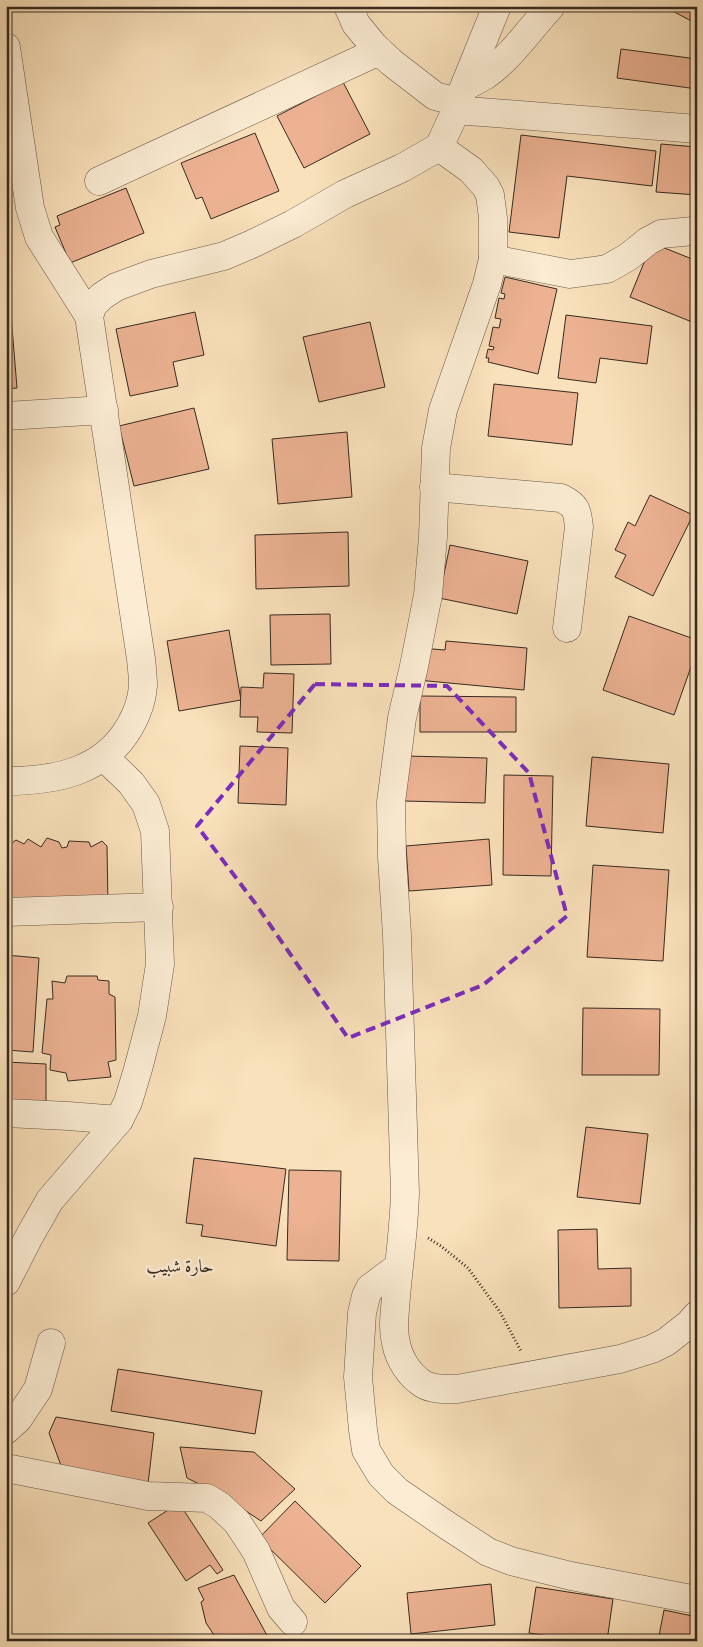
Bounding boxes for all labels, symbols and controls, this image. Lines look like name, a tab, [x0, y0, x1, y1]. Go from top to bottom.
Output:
district label: حارة شبيب	[146, 1254, 214, 1278]

